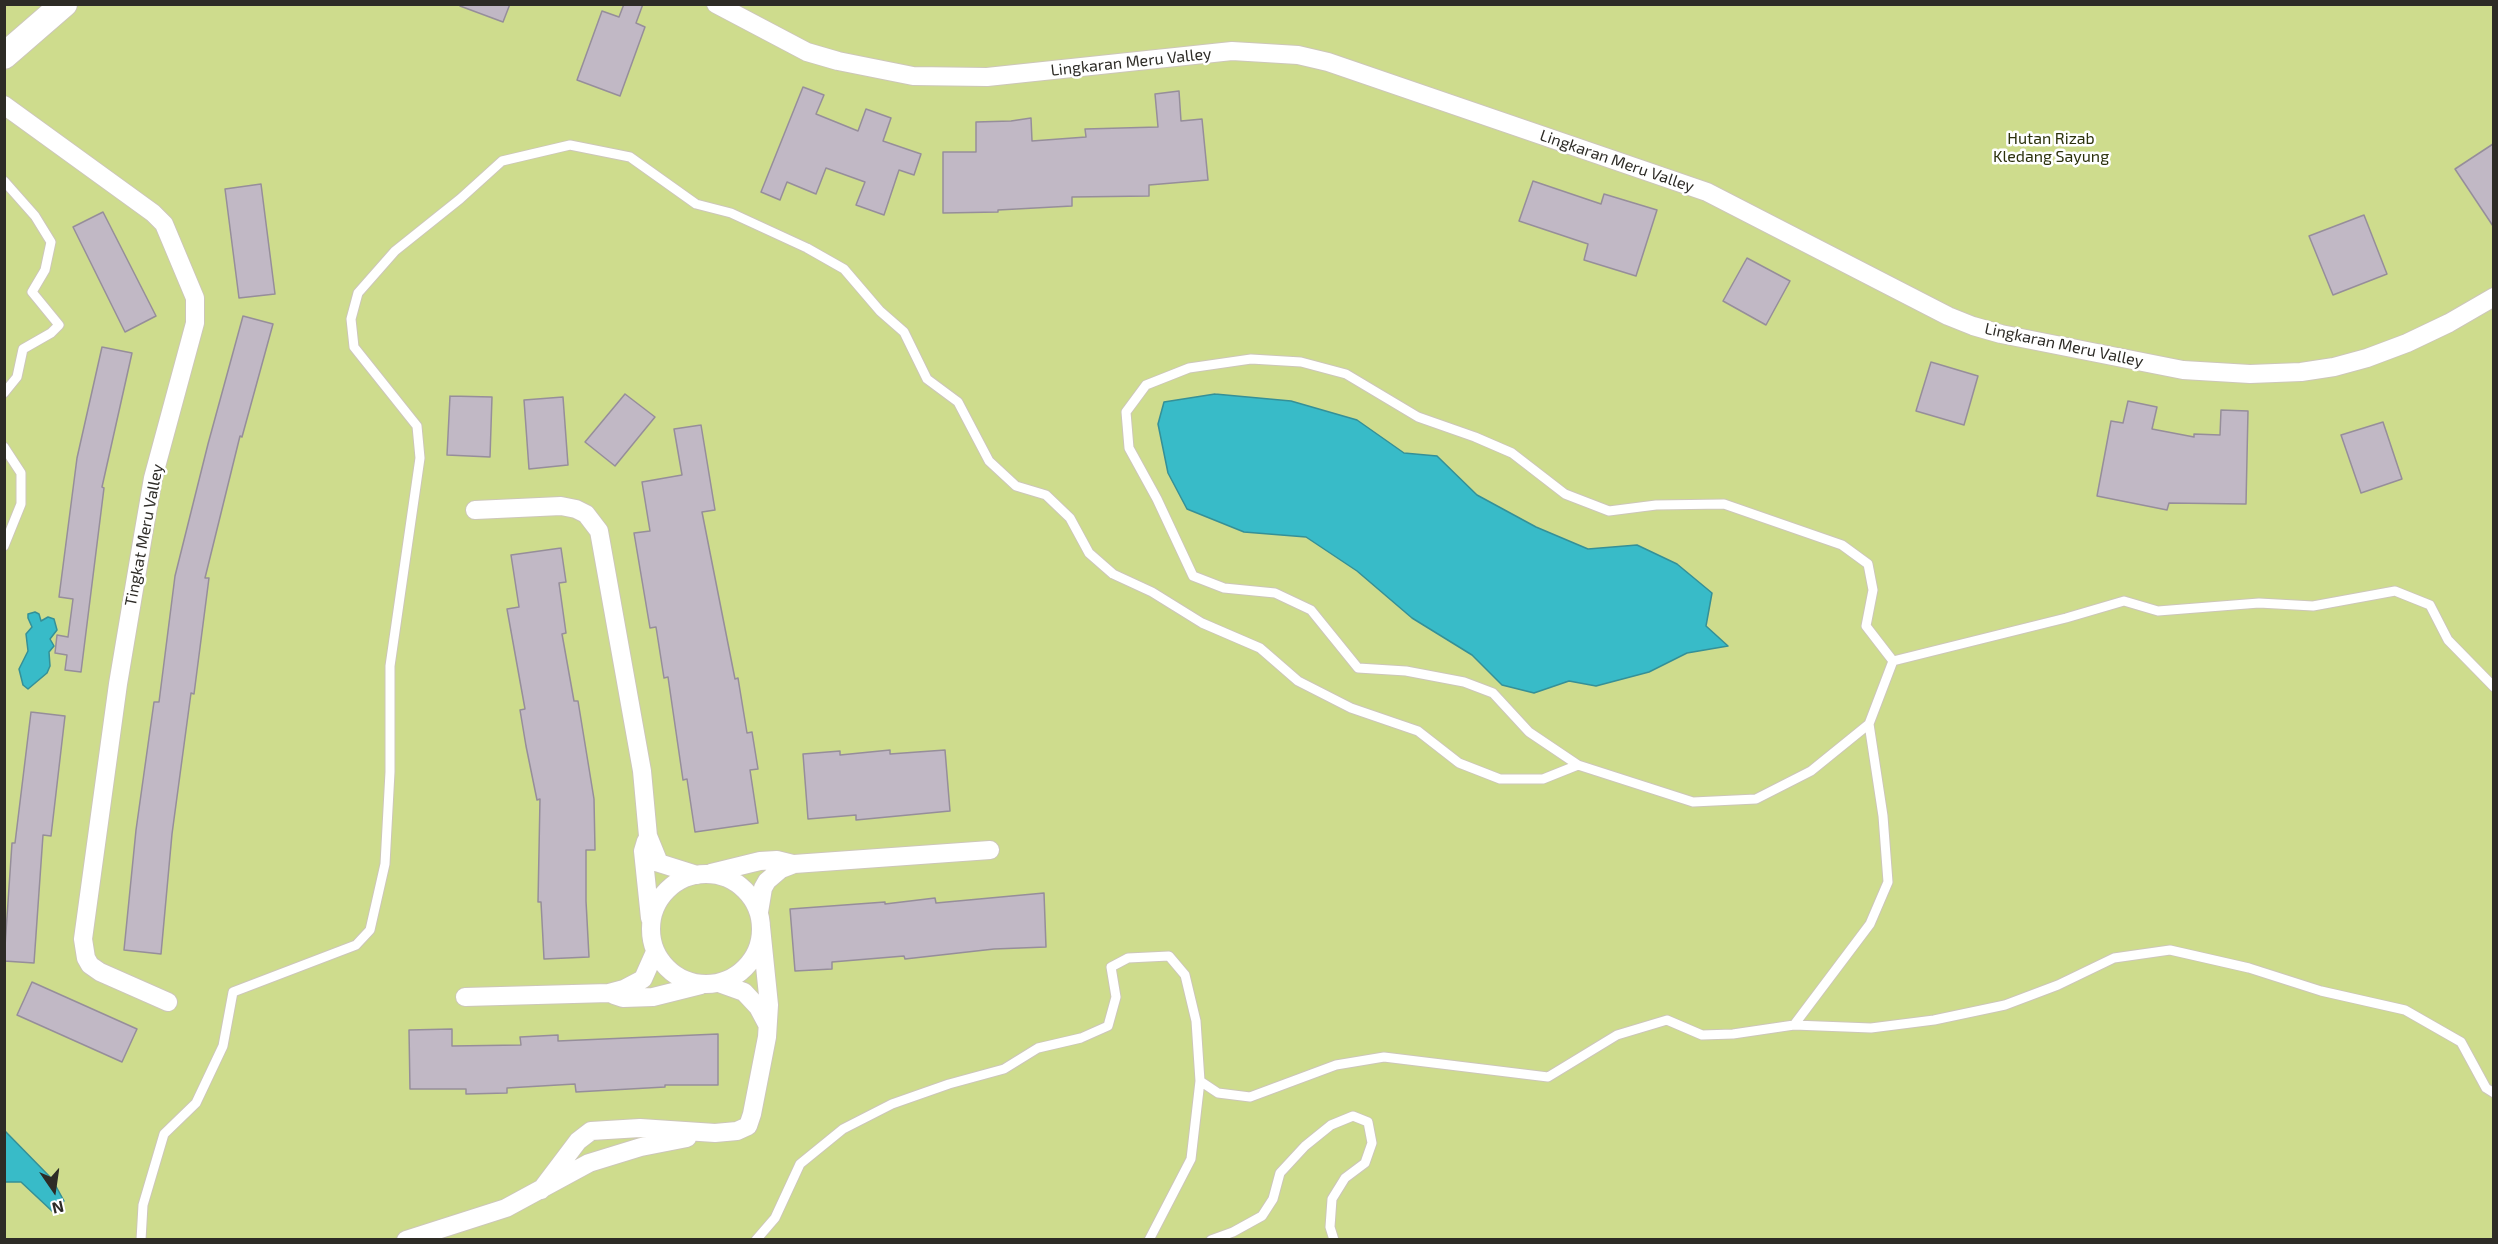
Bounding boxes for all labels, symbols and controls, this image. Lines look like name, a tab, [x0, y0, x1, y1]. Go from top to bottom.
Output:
street label: Lingkaran Meru Valley	[1050, 44, 1212, 80]
street label: Lingkaran Meru Valley	[1537, 126, 1697, 196]
park label: Hutan Rizab Kledang Sayung	[1993, 129, 2109, 167]
street label: Lingkaran Meru Valley	[1983, 319, 2145, 371]
street label: Tingkat Meru Valley	[121, 462, 167, 608]
north arrow	[24, 1160, 84, 1220]
text: N	[50, 1197, 66, 1219]

